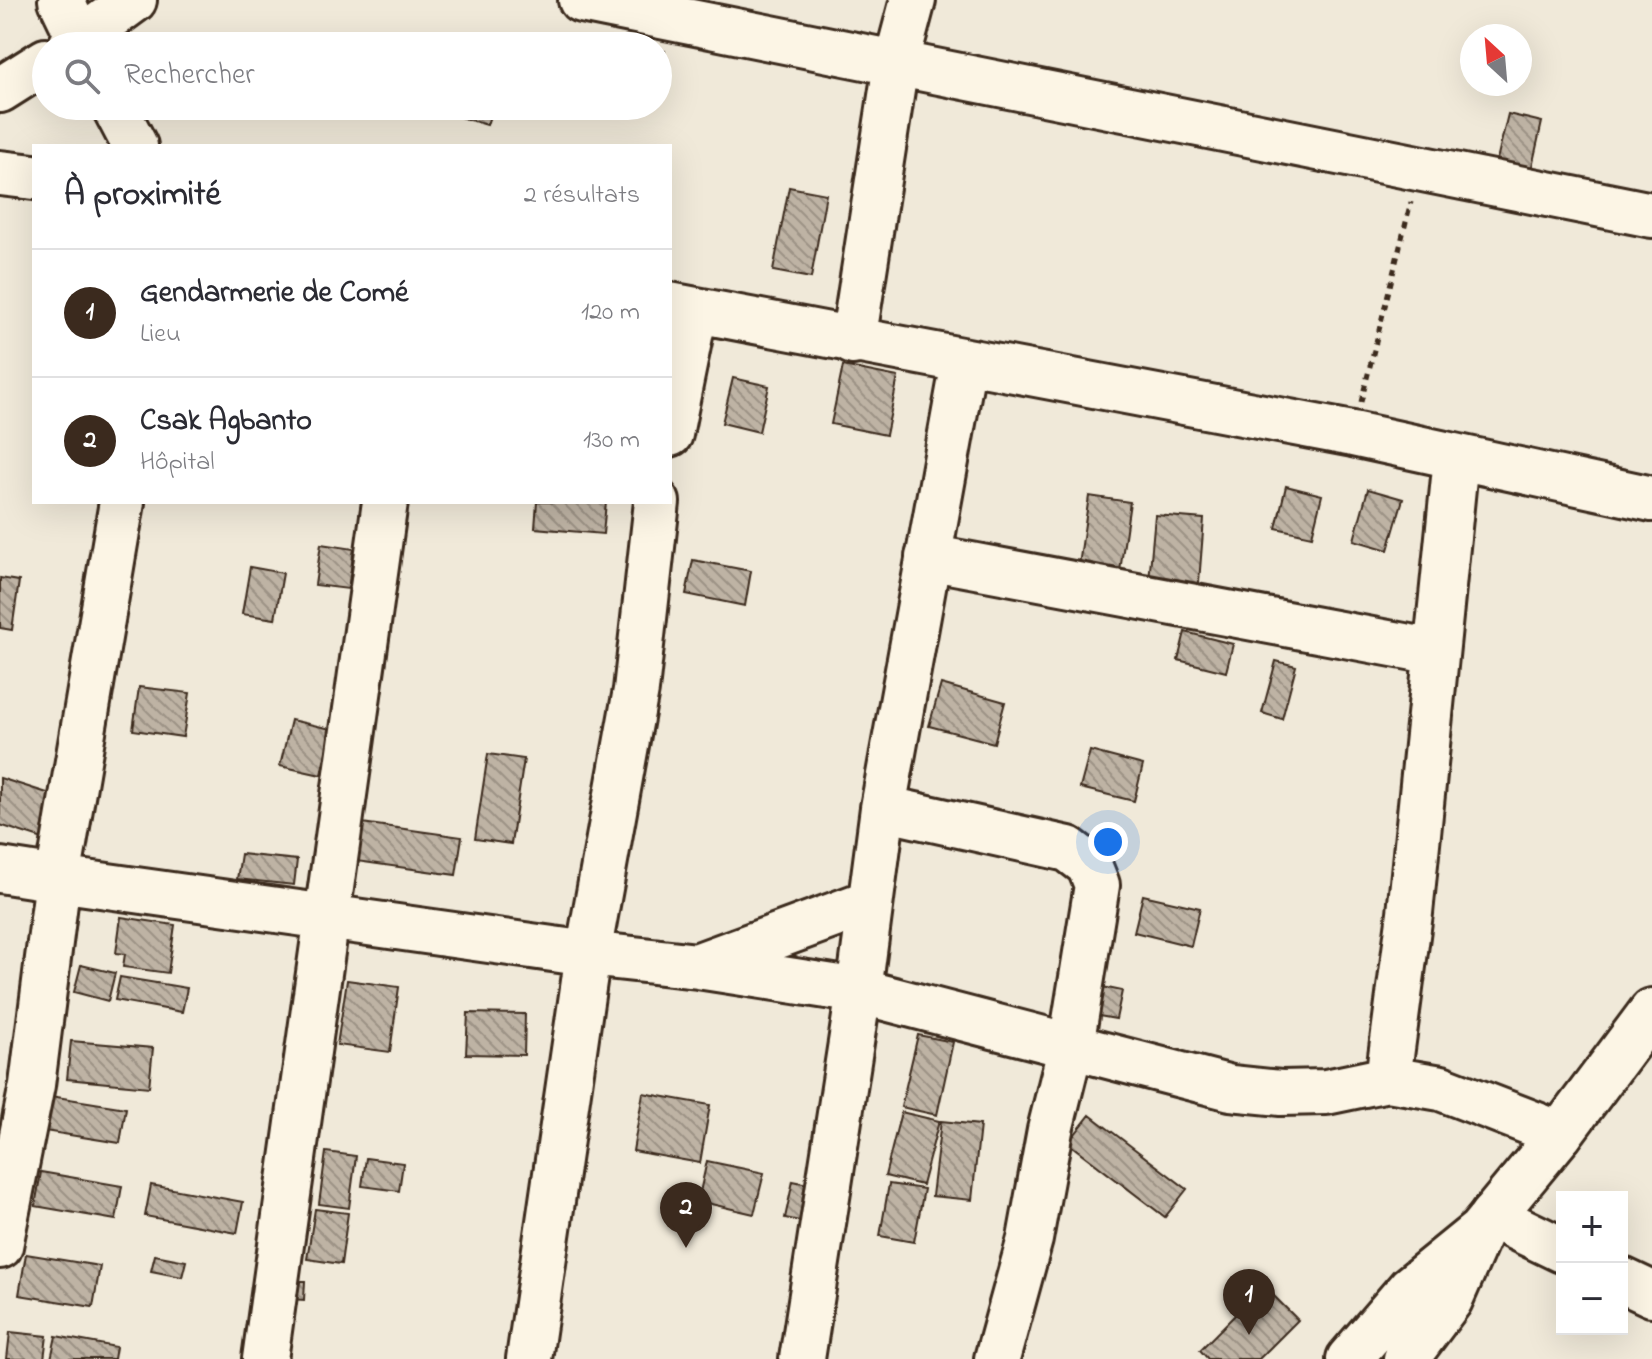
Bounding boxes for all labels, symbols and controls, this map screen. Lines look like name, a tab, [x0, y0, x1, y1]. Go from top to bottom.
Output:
north arrow	[1460, 24, 1532, 96]
search box	[32, 32, 672, 120]
icon: search	[60, 54, 104, 98]
text: Rechercher	[124, 54, 255, 98]
text: À proximité	[64, 171, 221, 221]
text: 2 résultats	[524, 177, 640, 215]
text: Gendarmerie de Comé	[140, 272, 408, 316]
text: 1	[86, 294, 94, 332]
text: 120 m	[581, 294, 640, 332]
text: Lieu	[140, 316, 181, 354]
text: Csak Agbanto	[140, 400, 312, 444]
text: 2	[84, 422, 96, 460]
text: 130 m	[583, 422, 640, 460]
text: Hôpital	[140, 444, 215, 482]
your location	[1088, 822, 1128, 862]
pin: 2	[660, 1182, 712, 1248]
map controls	[1556, 1191, 1628, 1335]
button: +	[1556, 1191, 1628, 1263]
button: −	[1556, 1263, 1628, 1335]
pin: 1	[1223, 1269, 1275, 1335]

